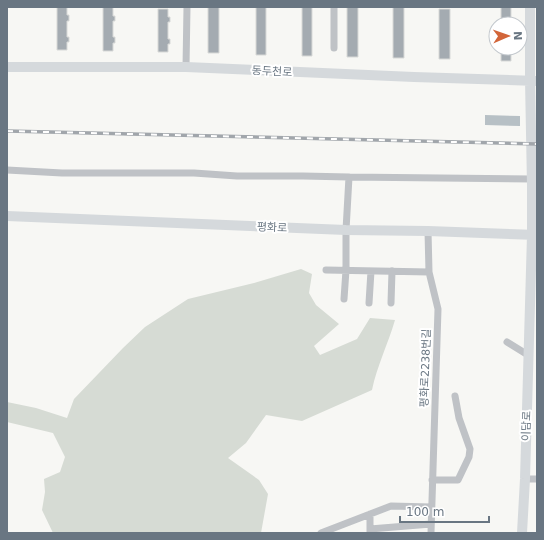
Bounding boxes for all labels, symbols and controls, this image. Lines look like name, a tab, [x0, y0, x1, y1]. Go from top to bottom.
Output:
north arrow	[488, 16, 528, 56]
text: N	[511, 31, 524, 41]
street label: 동두천로	[251, 64, 293, 79]
street label: 평화로	[257, 220, 287, 235]
street label: 평화로2238번길	[418, 329, 433, 408]
street label: 이담로	[519, 411, 534, 441]
scale bar	[400, 498, 489, 524]
text: 100 m	[406, 505, 444, 519]

